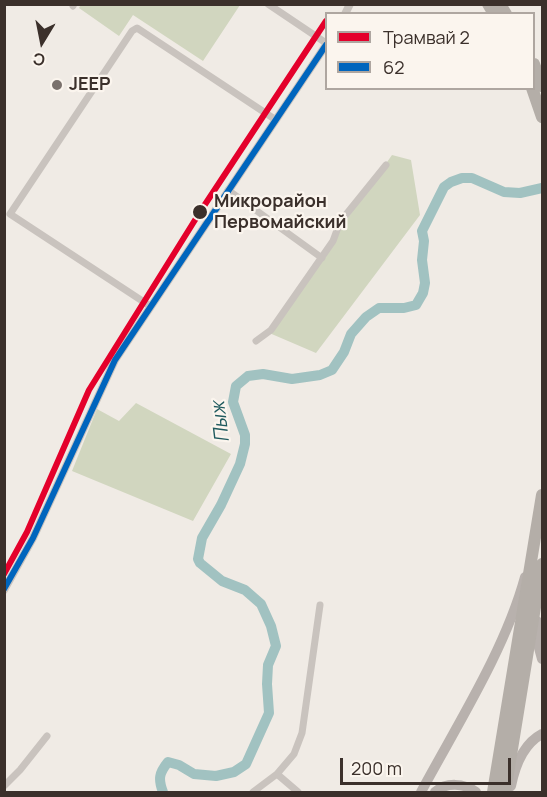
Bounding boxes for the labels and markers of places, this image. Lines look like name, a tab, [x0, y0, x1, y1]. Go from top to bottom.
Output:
place label: JEEP	[69, 74, 111, 96]
marker: JEEP	[50, 78, 64, 92]
place label: Микрорайон Первомайский	[214, 191, 346, 234]
marker: Микрорайон Первомайский	[191, 203, 209, 221]

